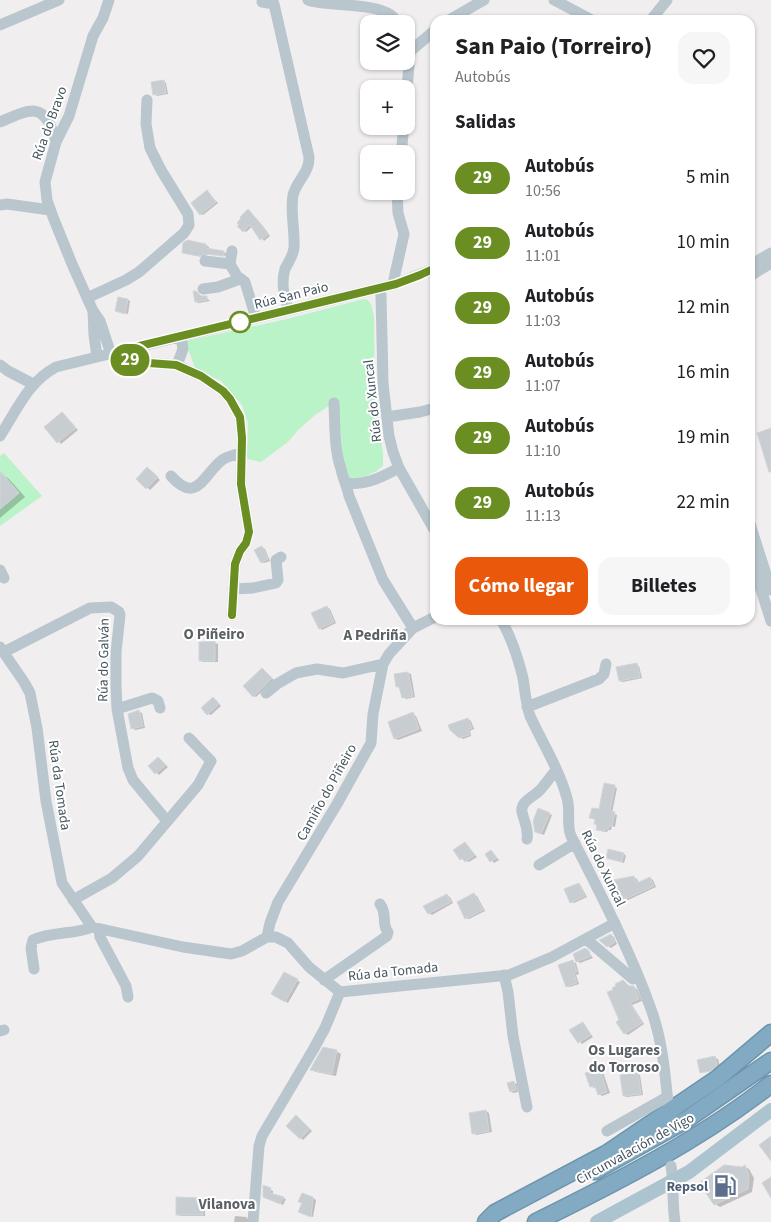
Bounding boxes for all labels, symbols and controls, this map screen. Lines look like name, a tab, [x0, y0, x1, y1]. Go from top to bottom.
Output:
map controls	[360, 15, 415, 200]
button: layers	[360, 15, 415, 70]
text: San Paio (Torreiro)	[455, 29, 652, 64]
button: heart	[678, 32, 730, 84]
text: Autobús	[455, 66, 510, 88]
button: +	[360, 80, 415, 135]
street label: Rúa do Bravo	[27, 84, 73, 163]
text: Salidas	[455, 109, 516, 136]
button: −	[360, 145, 415, 200]
text: Autobús	[525, 153, 594, 180]
text: 5 min	[686, 164, 730, 191]
text: 29	[473, 165, 492, 190]
text: 10:56	[525, 180, 561, 202]
text: Autobús	[525, 218, 594, 245]
text: 10 min	[676, 229, 730, 256]
text: 29	[473, 230, 492, 255]
text: 11:01	[525, 245, 561, 267]
street label: Rúa San Paio	[252, 277, 330, 315]
text: Autobús	[525, 283, 594, 310]
text: 12 min	[676, 294, 730, 321]
text: 29	[473, 295, 492, 320]
text: 11:03	[525, 310, 561, 332]
unlabelled marker	[229, 311, 251, 333]
line badge: 29	[108, 344, 152, 376]
text: 29	[120, 347, 140, 372]
text: Autobús	[525, 348, 594, 375]
street label: Rúa do Xuncal	[359, 358, 387, 443]
text: 16 min	[676, 359, 730, 386]
text: 29	[473, 360, 492, 385]
text: 11:07	[525, 375, 561, 397]
text: Autobús	[525, 413, 594, 440]
text: 19 min	[676, 424, 730, 451]
text: 29	[473, 425, 492, 450]
text: 11:10	[525, 440, 561, 462]
text: Autobús	[525, 478, 594, 505]
text: 22 min	[676, 489, 730, 516]
text: 29	[473, 490, 492, 515]
text: 11:13	[525, 505, 561, 527]
button: Cómo llegar	[455, 557, 588, 615]
button: Billetes	[598, 557, 730, 615]
street label: Rúa do Galván	[93, 618, 115, 702]
district label: O Piñeiro	[184, 624, 244, 645]
district label: A Pedriña	[342, 625, 407, 646]
street label: Rúa da Tomada	[43, 739, 75, 831]
street label: Camiño do Piñeiro	[292, 740, 362, 845]
street label: Rúa do Xuncal	[576, 827, 630, 910]
street label: Rúa da Tomada	[347, 957, 439, 987]
district label: Os Lugares do Torroso	[588, 1040, 660, 1078]
street label: Circunvalación de Vigo	[573, 1108, 698, 1190]
fuel station icon: Repsol	[712, 1173, 738, 1199]
place label: Repsol	[666, 1177, 708, 1197]
district label: Vilanova	[198, 1194, 256, 1215]

